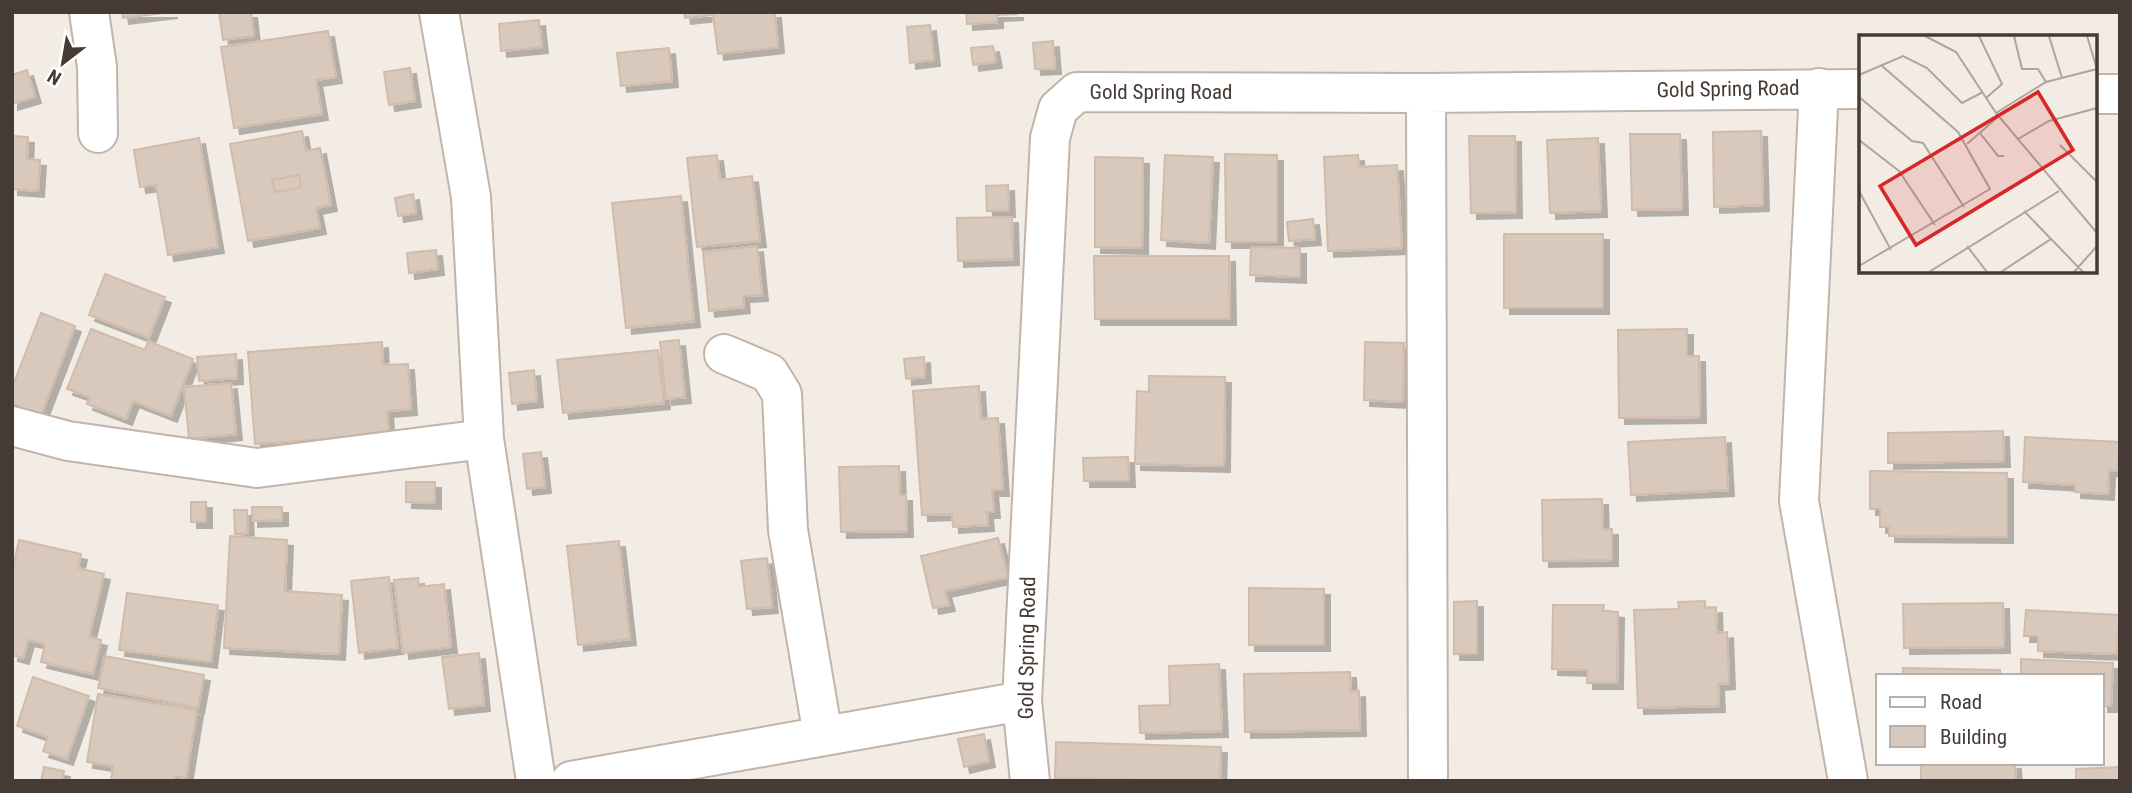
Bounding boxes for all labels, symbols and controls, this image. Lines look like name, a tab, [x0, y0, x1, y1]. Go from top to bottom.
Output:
north arrow	[28, 28, 98, 98]
inset map	[1859, 35, 2097, 273]
text: N	[44, 64, 65, 90]
street label: Gold Spring Road	[1656, 76, 1800, 102]
street label: Gold Spring Road	[1090, 80, 1232, 104]
street label: Gold Spring Road	[1014, 576, 1040, 720]
legend	[1876, 674, 2104, 765]
text: Road	[1940, 690, 1982, 714]
text: Building	[1940, 725, 2007, 749]

